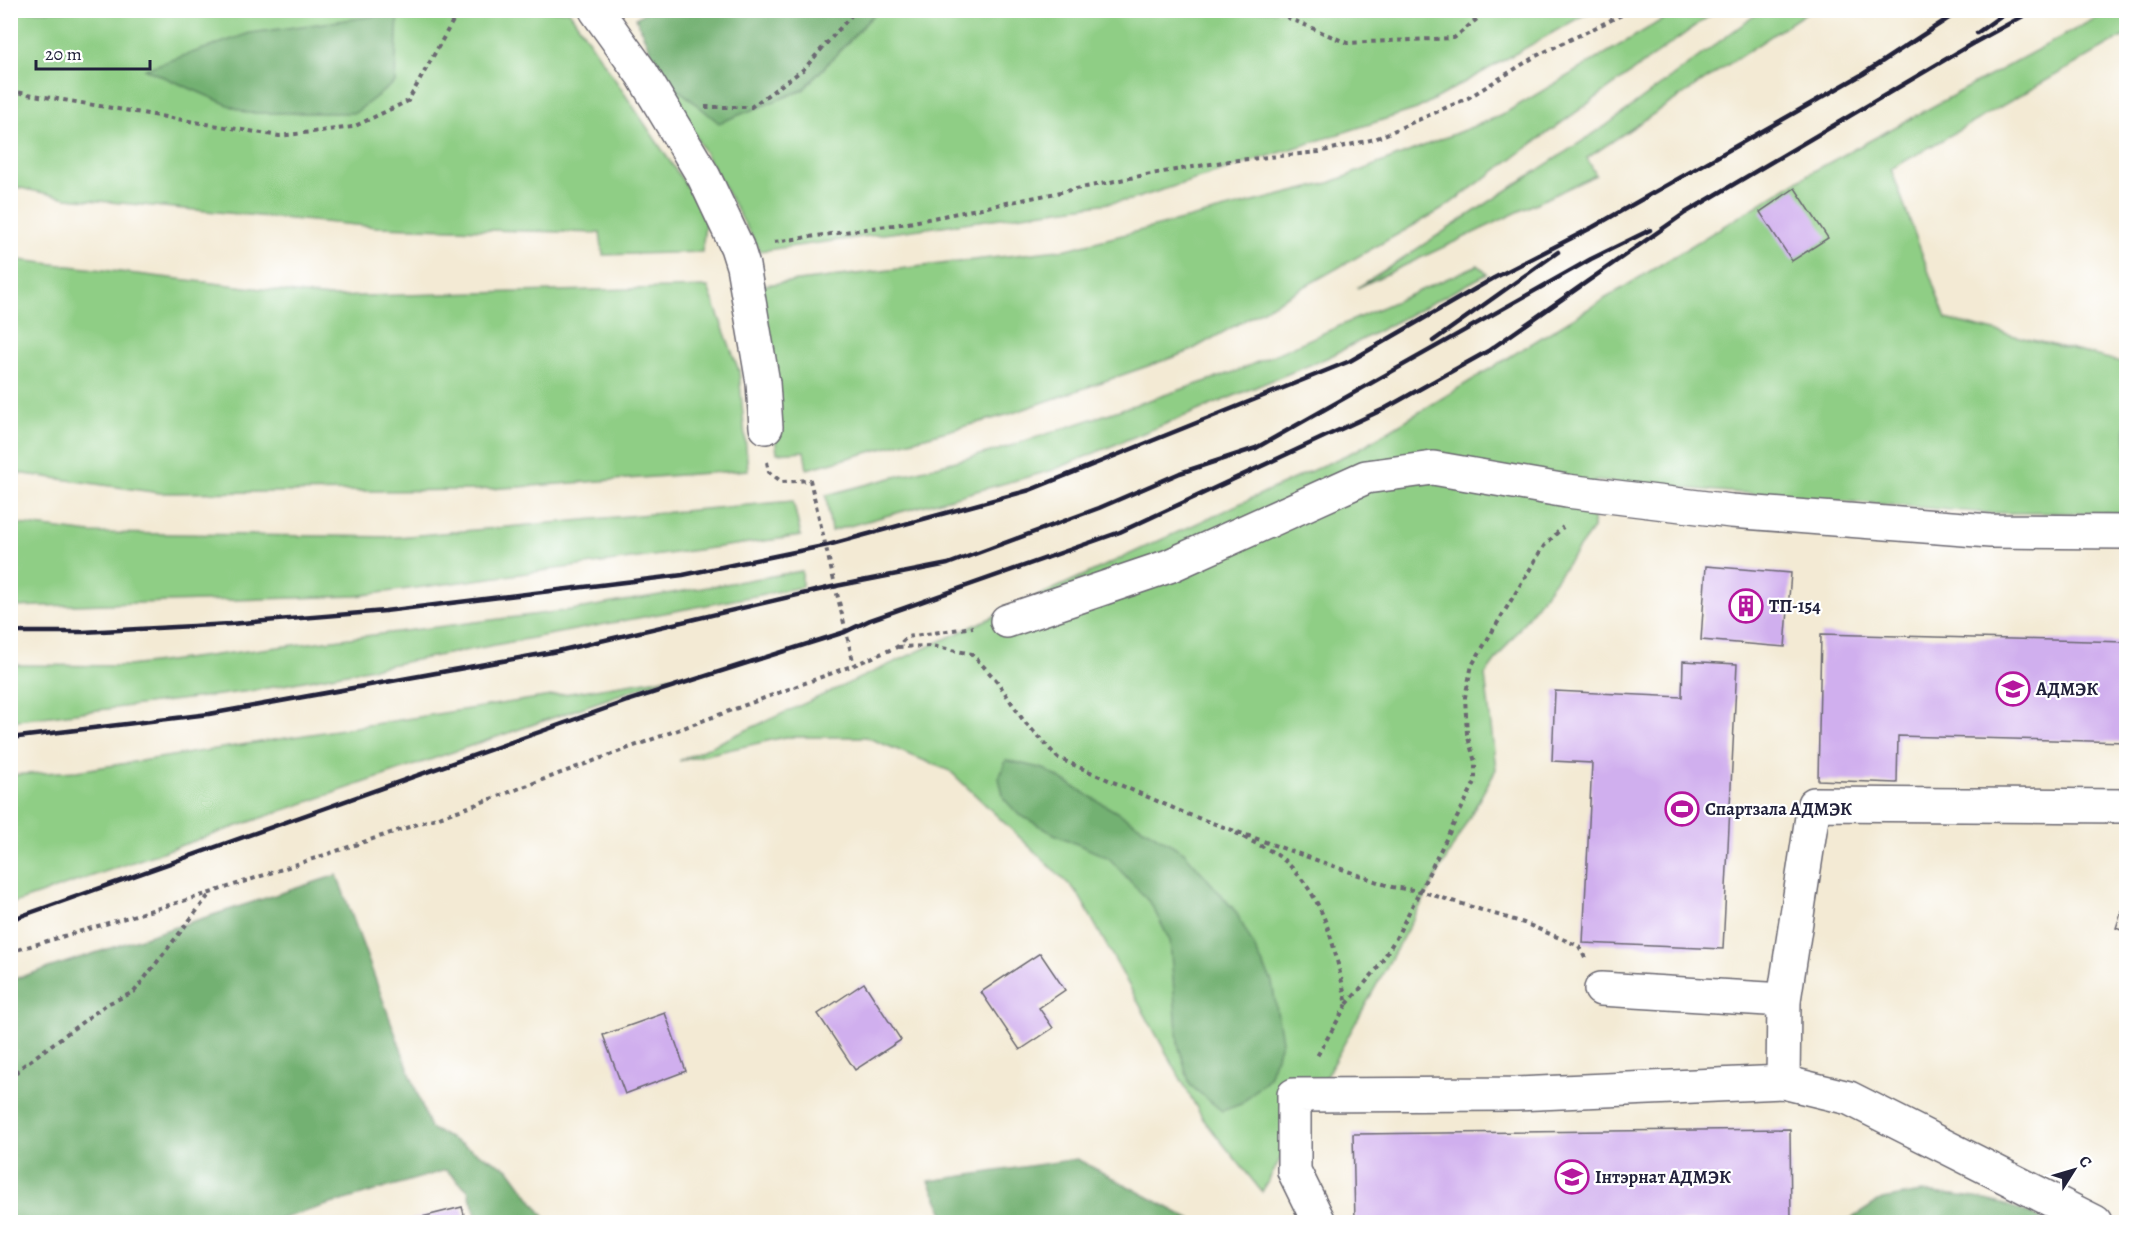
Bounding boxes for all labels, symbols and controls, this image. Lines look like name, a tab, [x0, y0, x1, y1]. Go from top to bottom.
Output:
scale bar	[36, 33, 150, 71]
text: 20 m	[45, 42, 82, 66]
building icon: ТП-154	[1728, 588, 1764, 624]
place label: ТП-154	[1769, 594, 1821, 618]
school or university icon: АДМЭК	[1995, 671, 2031, 707]
place label: АДМЭК	[2035, 677, 2098, 701]
sports icon: Спартзала АДМЭК	[1664, 791, 1700, 827]
place label: Спартзала АДМЭК	[1705, 797, 1852, 821]
north arrow	[2044, 1140, 2104, 1200]
text: С	[2073, 1151, 2097, 1172]
school or university icon: Інтэрнат АДМЭК	[1554, 1159, 1590, 1195]
place label: Інтэрнат АДМЭК	[1595, 1165, 1731, 1189]

